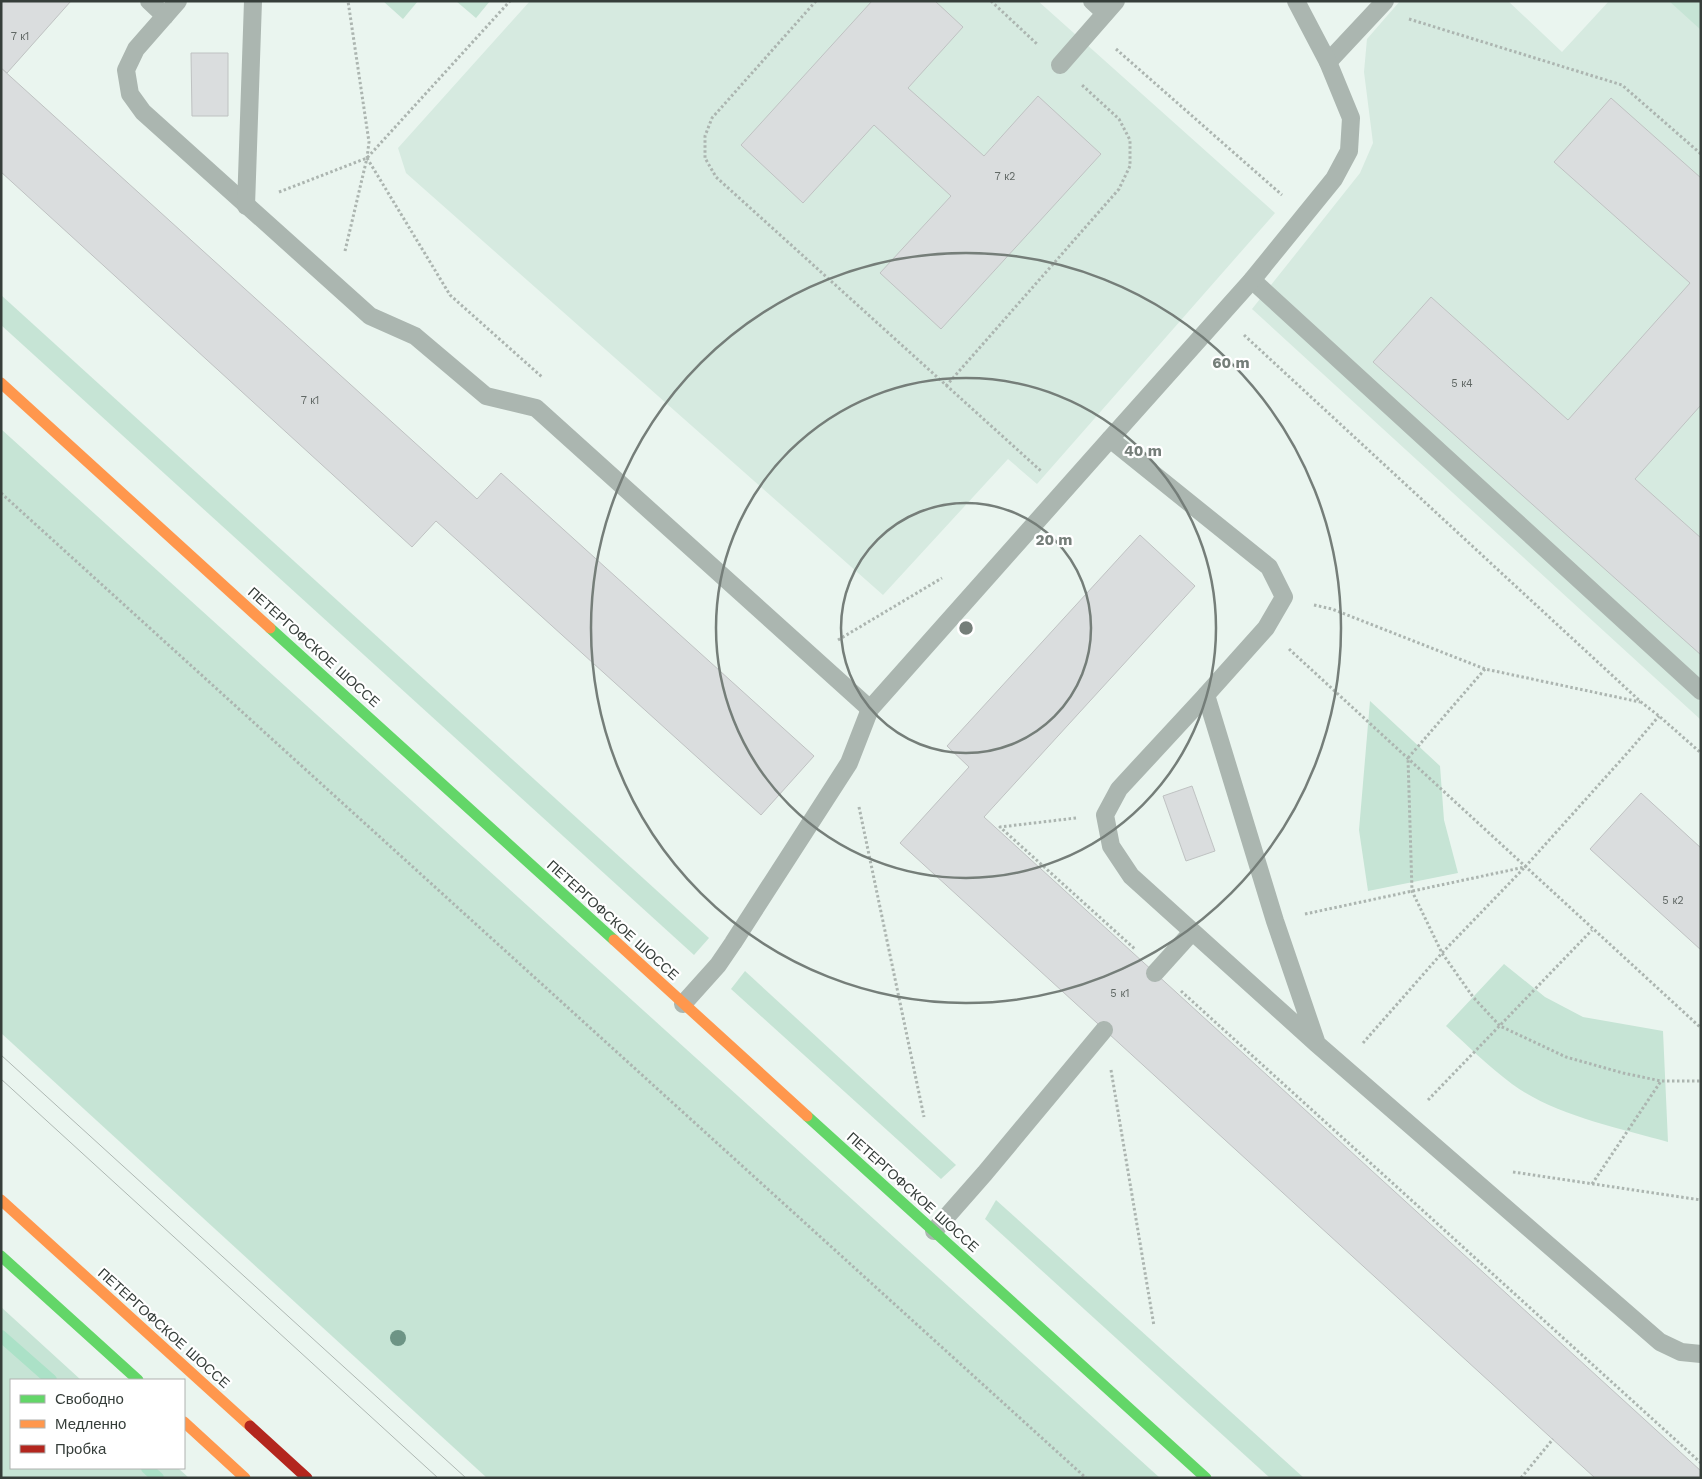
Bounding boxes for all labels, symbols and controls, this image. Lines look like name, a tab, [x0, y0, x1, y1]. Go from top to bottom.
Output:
house number: 7 к1	[11, 30, 29, 43]
house number: 7 к2	[995, 170, 1015, 183]
text: 60 m	[1212, 354, 1250, 372]
house number: 5 к4	[1451, 377, 1473, 390]
house number: 7 к1	[301, 394, 319, 407]
text: 40 m	[1124, 442, 1162, 460]
text: 20 m	[1035, 531, 1073, 549]
street label: ПЕТЕРГОФСКОЕ ШОССЕ	[245, 584, 383, 710]
centre of rings	[957, 619, 975, 637]
street label: ПЕТЕРГОФСКОЕ ШОССЕ	[544, 857, 682, 983]
house number: 5 к2	[1662, 894, 1684, 907]
house number: 5 к1	[1110, 987, 1130, 1000]
street label: ПЕТЕРГОФСКОЕ ШОССЕ	[844, 1129, 982, 1255]
street label: ПЕТЕРГОФСКОЕ ШОССЕ	[95, 1265, 233, 1391]
legend	[10, 1379, 185, 1469]
text: Свободно	[55, 1390, 124, 1408]
text: Медленно	[55, 1415, 126, 1433]
text: Пробка	[55, 1440, 107, 1458]

